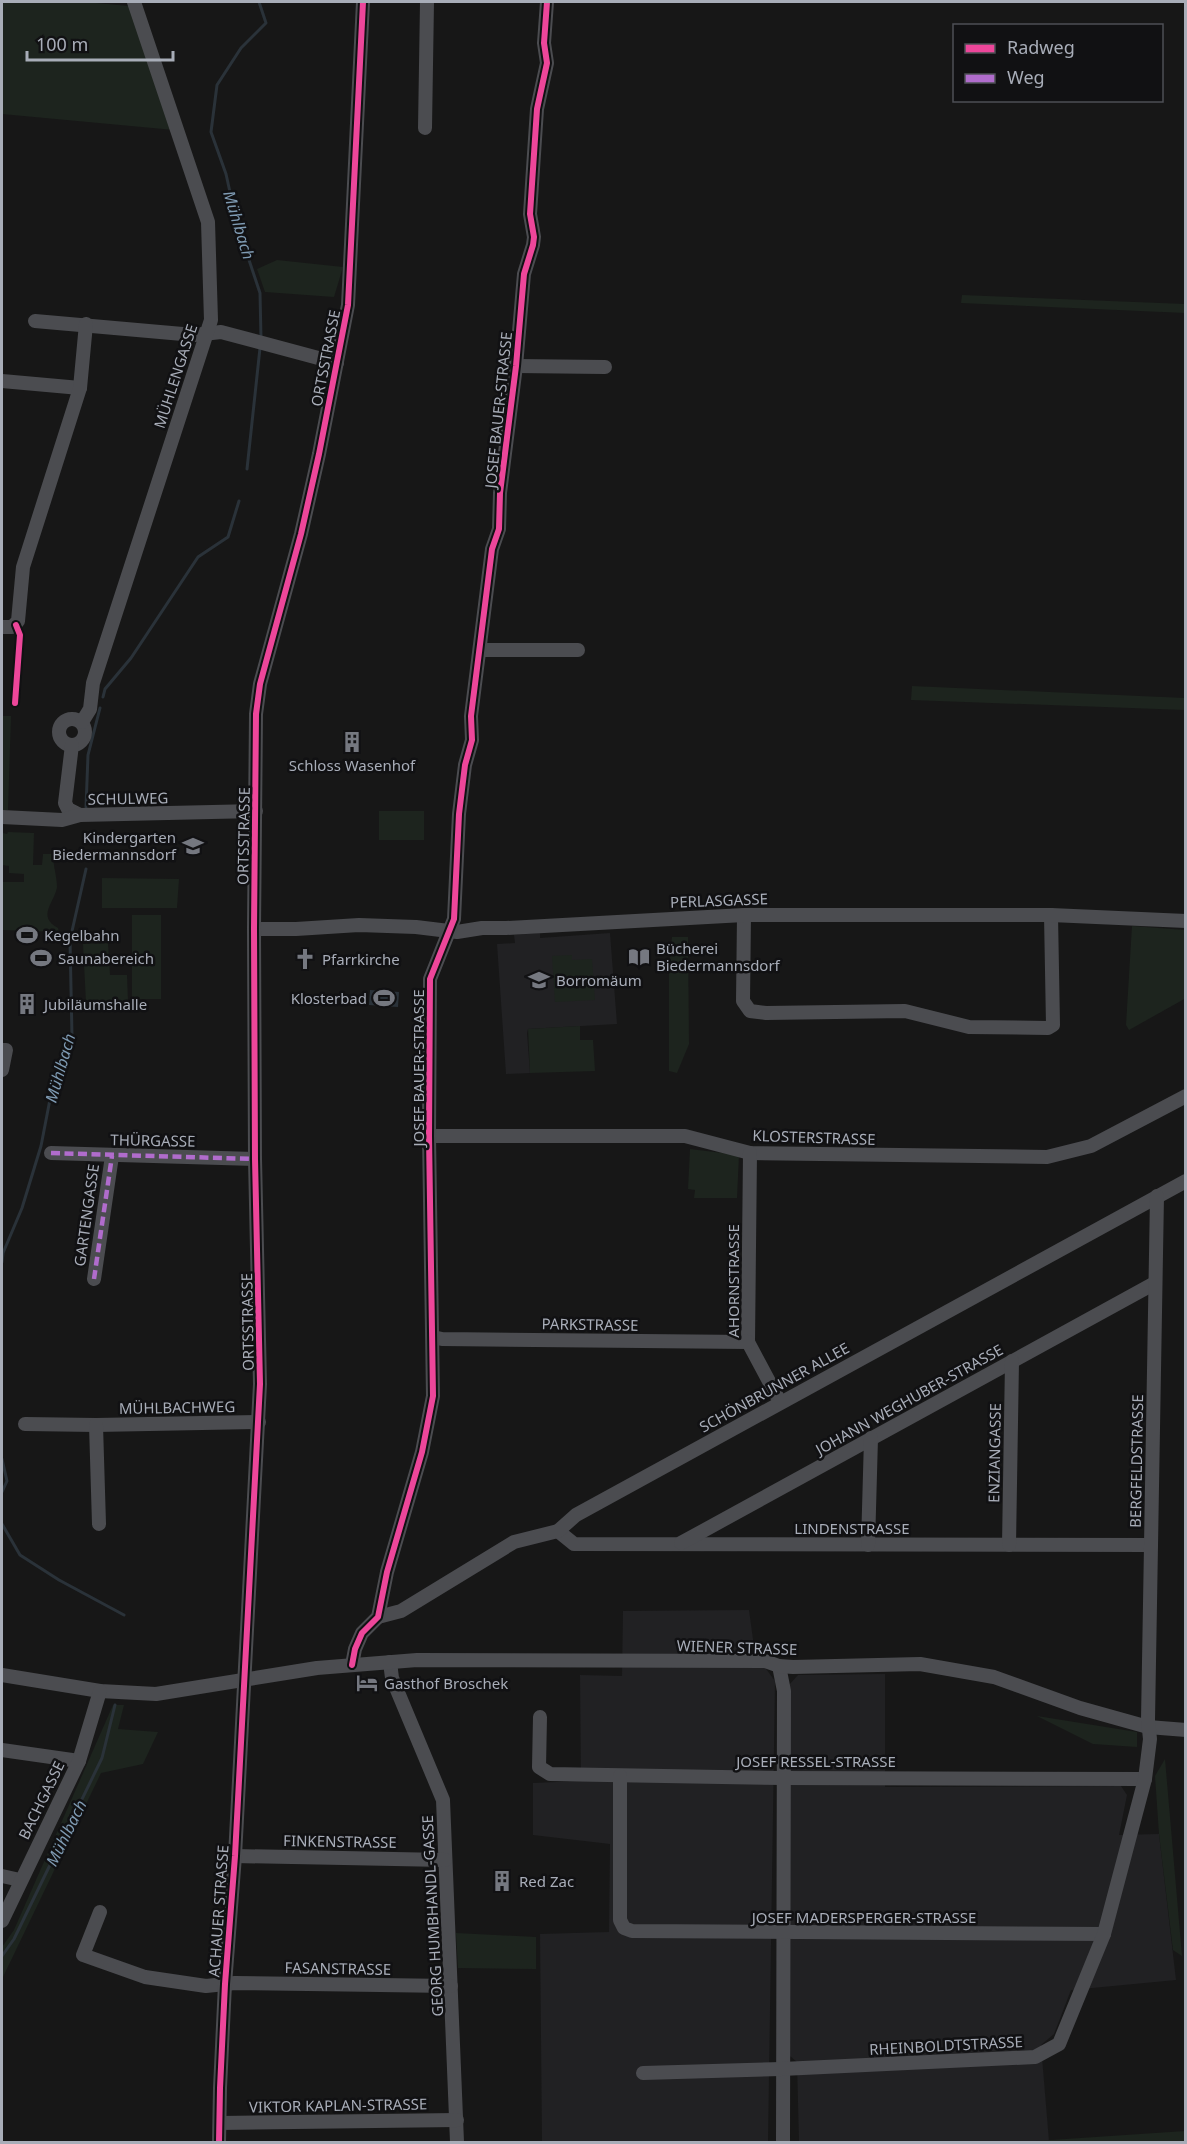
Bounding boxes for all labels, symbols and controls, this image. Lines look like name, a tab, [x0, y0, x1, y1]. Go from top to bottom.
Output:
scale bar	[27, 24, 172, 62]
legend	[953, 24, 1163, 102]
text: 100 m	[36, 32, 88, 56]
text: Radweg	[1007, 35, 1075, 59]
text: Weg	[1007, 65, 1045, 89]
water label: Mühlbach	[218, 188, 260, 262]
street label: ORTSSTRASSE	[306, 308, 344, 408]
street label: MÜHLENGASSE	[149, 321, 201, 431]
street label: JOSEF BAUER-STRASSE	[480, 331, 516, 491]
building icon: Schloss Wasenhof	[340, 730, 364, 754]
place label: Schloss Wasenhof	[289, 755, 416, 775]
street label: SCHULWEG	[88, 787, 168, 809]
street label: ORTSSTRASSE	[232, 787, 254, 885]
place label: Kindergarten Biedermannsdorf	[52, 827, 177, 864]
school or university icon: Kindergarten Biedermannsdorf	[181, 834, 205, 858]
street label: PERLASGASSE	[670, 888, 768, 912]
sports icon: Kegelbahn	[15, 923, 39, 947]
place label: Kegelbahn	[44, 925, 119, 945]
place label: Bücherei Biedermannsdorf	[656, 938, 781, 975]
library icon: Bücherei Biedermannsdorf	[627, 945, 651, 969]
sports icon: Saunabereich	[29, 946, 53, 970]
church icon: Pfarrkirche	[293, 947, 317, 971]
place label: Saunabereich	[58, 948, 154, 968]
place label: Pfarrkirche	[322, 949, 400, 969]
school or university icon: Borromäum	[527, 968, 551, 992]
place label: Borromäum	[556, 970, 642, 990]
sports icon: Klosterbad	[372, 986, 396, 1010]
place label: Klosterbad	[291, 988, 367, 1008]
street label: JOSEF BAUER-STRASSE	[408, 989, 428, 1149]
building icon: Jubiläumshalle	[15, 992, 39, 1016]
place label: Jubiläumshalle	[42, 994, 147, 1014]
water label: Mühlbach	[40, 1031, 80, 1105]
street label: KLOSTERSTRASSE	[752, 1125, 876, 1149]
street label: THÜRGASSE	[110, 1129, 196, 1151]
street label: GARTENGASSE	[69, 1162, 103, 1268]
street label: AHORNSTRASSE	[723, 1224, 743, 1338]
street label: ORTSSTRASSE	[236, 1273, 258, 1371]
street label: PARKSTRASSE	[541, 1313, 639, 1335]
street label: SCHÖNBRUNNER ALLEE	[696, 1337, 852, 1437]
street label: JOHANN WEGHUBER-STRASSE	[810, 1339, 1006, 1460]
street label: BERGFELDSTRASSE	[1125, 1394, 1147, 1528]
street label: MÜHLBACHWEG	[119, 1396, 235, 1418]
street label: ENZIANGASSE	[983, 1403, 1005, 1503]
street label: LINDENSTRASSE	[794, 1518, 910, 1538]
street label: WIENER STRASSE	[676, 1635, 798, 1659]
hotel icon: Gasthof Broschek	[355, 1671, 379, 1695]
place label: Gasthof Broschek	[384, 1673, 508, 1693]
street label: JOSEF RESSEL-STRASSE	[734, 1751, 896, 1771]
street label: BACHGASSE	[13, 1757, 69, 1843]
water label: Mühlbach	[41, 1796, 91, 1870]
street label: GEORG HUMBHANDL-GASSE	[417, 1815, 447, 2017]
street label: FINKENSTRASSE	[283, 1830, 397, 1852]
street label: ACHAUER STRASSE	[203, 1844, 233, 1978]
building icon: Red Zac	[490, 1869, 514, 1893]
place label: Red Zac	[519, 1871, 574, 1891]
street label: JOSEF MADERSPERGER-STRASSE	[750, 1907, 976, 1927]
street label: FASANSTRASSE	[285, 1957, 391, 1979]
street label: RHEINBOLDTSTRASSE	[869, 2031, 1023, 2059]
street label: VIKTOR KAPLAN-STRASSE	[249, 2093, 427, 2117]

